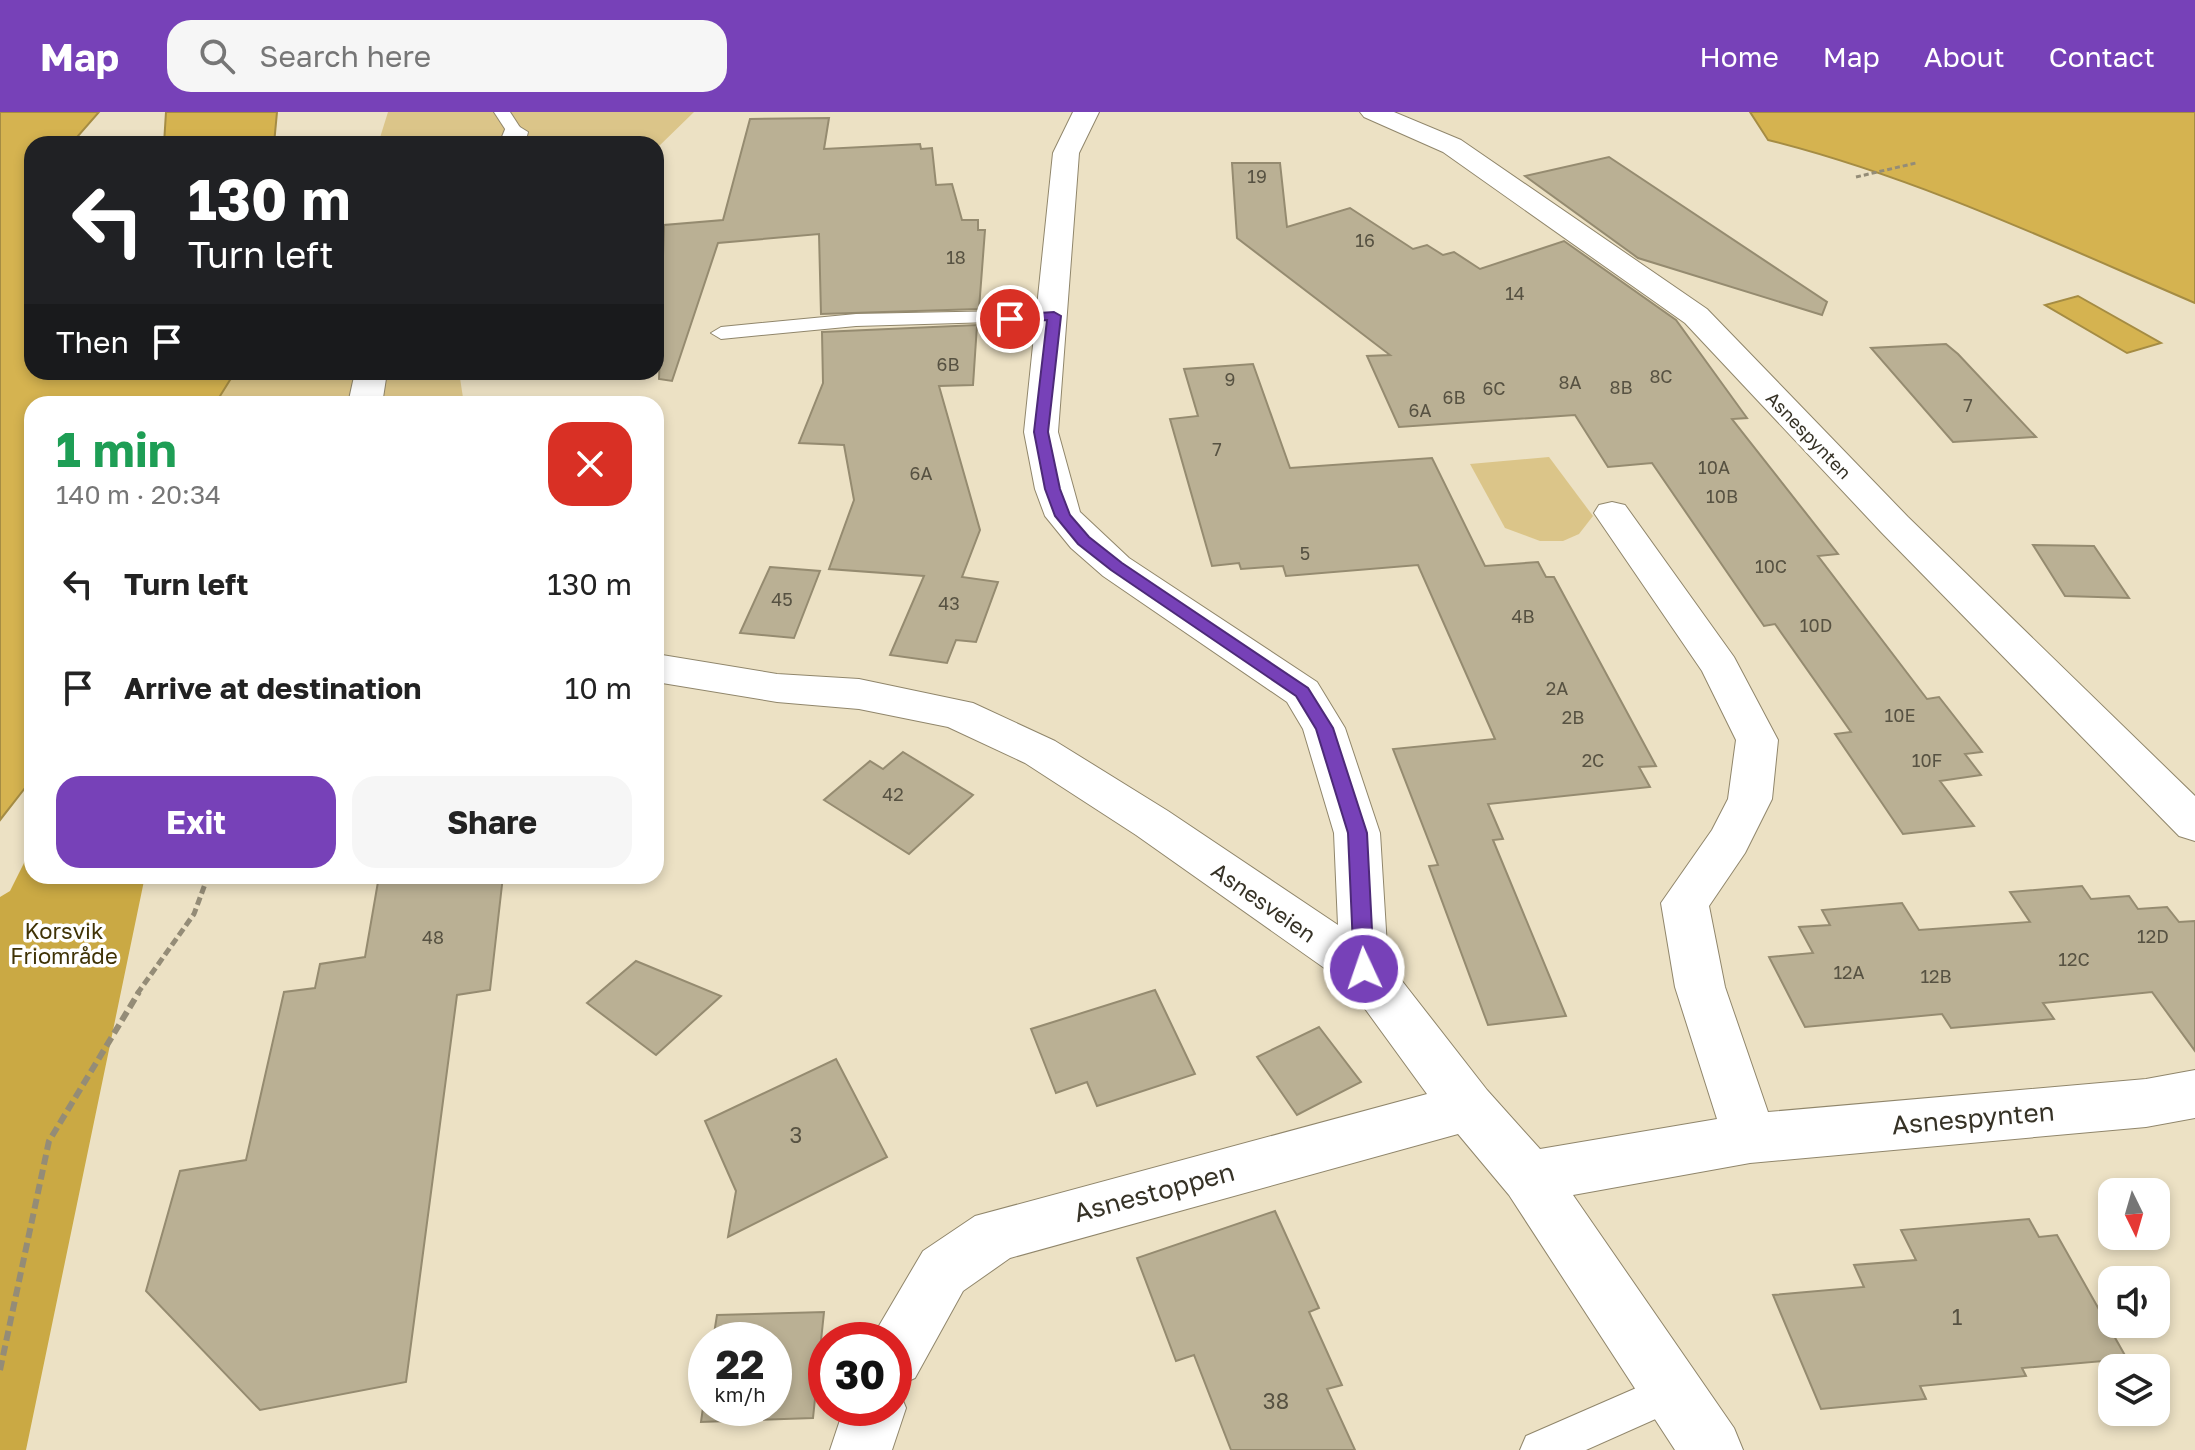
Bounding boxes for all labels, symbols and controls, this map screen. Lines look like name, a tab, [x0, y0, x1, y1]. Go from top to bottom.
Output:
search box	[167, 20, 727, 92]
text: Map	[40, 34, 119, 79]
icon: search	[195, 34, 239, 78]
text: Search here	[259, 38, 431, 74]
text: Home	[1700, 40, 1779, 73]
text: Map	[1823, 40, 1880, 73]
text: About	[1924, 40, 2005, 73]
text: Contact	[2049, 40, 2155, 73]
text: 130 m	[188, 165, 350, 232]
house number: 19	[1247, 165, 1267, 187]
icon: left	[56, 168, 160, 272]
house number: 16	[1355, 229, 1375, 251]
text: Turn left	[188, 233, 334, 276]
house number: 18	[946, 246, 966, 268]
house number: 14	[1505, 282, 1525, 304]
pin	[976, 285, 1044, 353]
icon: arrive	[988, 297, 1032, 341]
icon: arrive	[145, 320, 189, 364]
text: Then	[56, 324, 129, 360]
house number: 6B	[937, 353, 959, 375]
house number: 8C	[1649, 365, 1673, 387]
house number: 9	[1225, 368, 1235, 390]
house number: 8A	[1558, 371, 1582, 393]
house number: 8B	[1609, 376, 1633, 398]
house number: 6C	[1482, 377, 1506, 399]
house number: 6B	[1443, 386, 1465, 408]
street label: Asnespynten	[1762, 387, 1856, 483]
house number: 7	[1963, 394, 1973, 416]
house number: 6A	[1409, 399, 1431, 421]
text: 1 min	[56, 420, 177, 478]
button: close	[548, 422, 632, 506]
house number: 7	[1212, 438, 1222, 460]
house number: 10A	[1698, 456, 1730, 478]
house number: 6A	[910, 462, 932, 484]
text: 140 m · 20:34	[56, 479, 221, 510]
house number: 10B	[1706, 485, 1738, 507]
house number: 5	[1300, 542, 1310, 564]
house number: 10C	[1755, 555, 1787, 577]
icon: left	[56, 562, 100, 606]
text: Turn left	[124, 566, 249, 602]
text: 130 m	[547, 566, 632, 602]
house number: 45	[771, 588, 793, 610]
house number: 43	[938, 592, 960, 614]
house number: 4B	[1511, 605, 1535, 627]
house number: 10D	[1800, 614, 1832, 636]
icon: arrive	[56, 666, 100, 710]
text: Arrive at destination	[124, 670, 421, 706]
text: 10 m	[565, 670, 632, 706]
house number: 2A	[1546, 677, 1568, 699]
house number: 10E	[1885, 704, 1915, 726]
house number: 2B	[1562, 706, 1584, 728]
house number: 2C	[1582, 749, 1604, 771]
house number: 10F	[1912, 749, 1942, 771]
button: Exit	[56, 776, 336, 868]
button: Share	[352, 776, 632, 868]
house number: 42	[882, 783, 904, 805]
street label: Asnesveien	[1207, 856, 1321, 948]
park label: Korsvik Friområde	[10, 917, 118, 969]
house number: 12D	[2137, 925, 2169, 947]
house number: 48	[422, 926, 444, 948]
position arrow	[1322, 927, 1406, 1011]
house number: 12C	[2058, 948, 2090, 970]
house number: 12A	[1833, 961, 1865, 983]
house number: 12B	[1920, 965, 1952, 987]
street label: Asnespynten	[1890, 1095, 2056, 1141]
house number: 3	[790, 1121, 802, 1148]
street label: Asnestoppen	[1070, 1156, 1238, 1228]
north arrow	[2098, 1178, 2170, 1250]
map controls	[2098, 1178, 2170, 1426]
button: sound	[2098, 1266, 2170, 1338]
house number: 1	[1952, 1303, 1963, 1330]
speed limit sign: 30	[808, 1322, 912, 1426]
text: 22	[716, 1340, 764, 1388]
button: layers	[2098, 1354, 2170, 1426]
text: km/h	[715, 1382, 765, 1406]
house number: 38	[1263, 1387, 1289, 1414]

